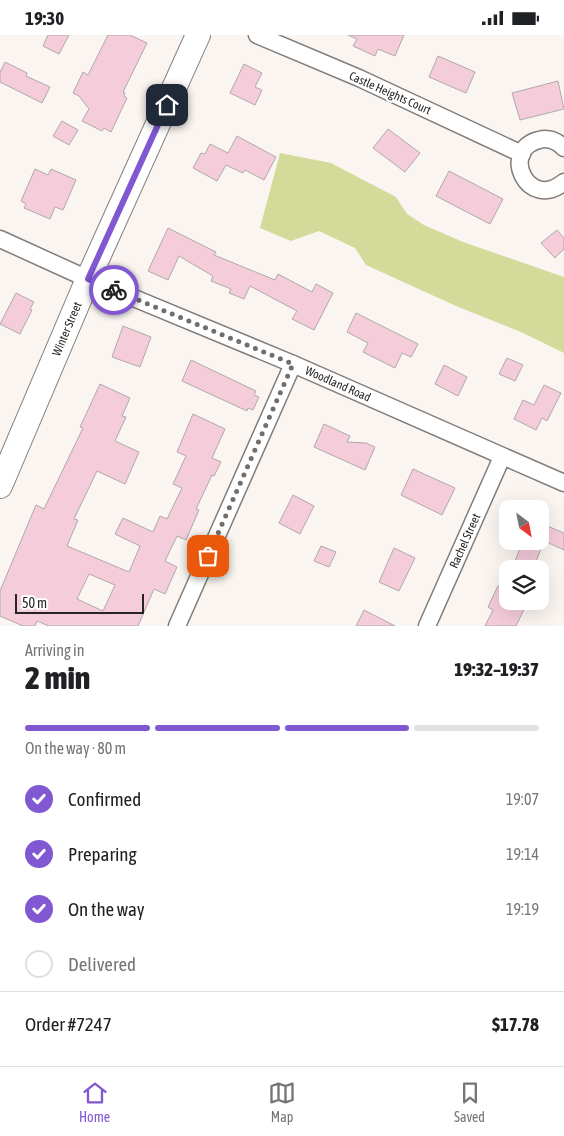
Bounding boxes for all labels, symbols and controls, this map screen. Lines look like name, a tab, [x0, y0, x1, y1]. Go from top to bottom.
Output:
text: 19:30	[25, 7, 64, 29]
street label: Castle Heights Court	[347, 69, 434, 118]
pin	[146, 84, 188, 126]
icon: home	[153, 91, 181, 119]
courier	[89, 265, 139, 315]
icon: bike	[100, 276, 128, 304]
street label: Winter Street	[49, 299, 85, 358]
street label: Woodland Road	[303, 363, 373, 405]
north arrow	[499, 500, 549, 550]
map controls	[499, 500, 549, 610]
street label: Rachel Street	[447, 511, 483, 571]
pin	[187, 535, 229, 577]
icon: bag	[194, 542, 222, 570]
button: layers	[499, 560, 549, 610]
scale bar	[15, 591, 144, 614]
text: 50 m	[22, 595, 47, 611]
text: Arriving in	[25, 641, 85, 659]
text: 19:32–19:37	[454, 658, 539, 680]
text: 2 min	[25, 659, 90, 696]
text: On the way · 80 m	[25, 739, 126, 757]
icon: check	[25, 785, 53, 813]
text: Confirmed	[68, 788, 141, 810]
text: 19:07	[506, 790, 539, 808]
icon: check	[25, 840, 53, 868]
text: Preparing	[68, 843, 137, 865]
text: 19:14	[506, 845, 539, 863]
icon: check	[25, 895, 53, 923]
text: On the way	[68, 898, 145, 920]
text: 19:19	[506, 900, 539, 918]
text: Delivered	[68, 953, 136, 975]
text: Order #7247	[25, 1013, 112, 1035]
text: $17.78	[492, 1013, 539, 1035]
tab: Home	[79, 1079, 110, 1125]
tab: Map	[268, 1079, 296, 1125]
tab: Saved	[454, 1079, 485, 1125]

